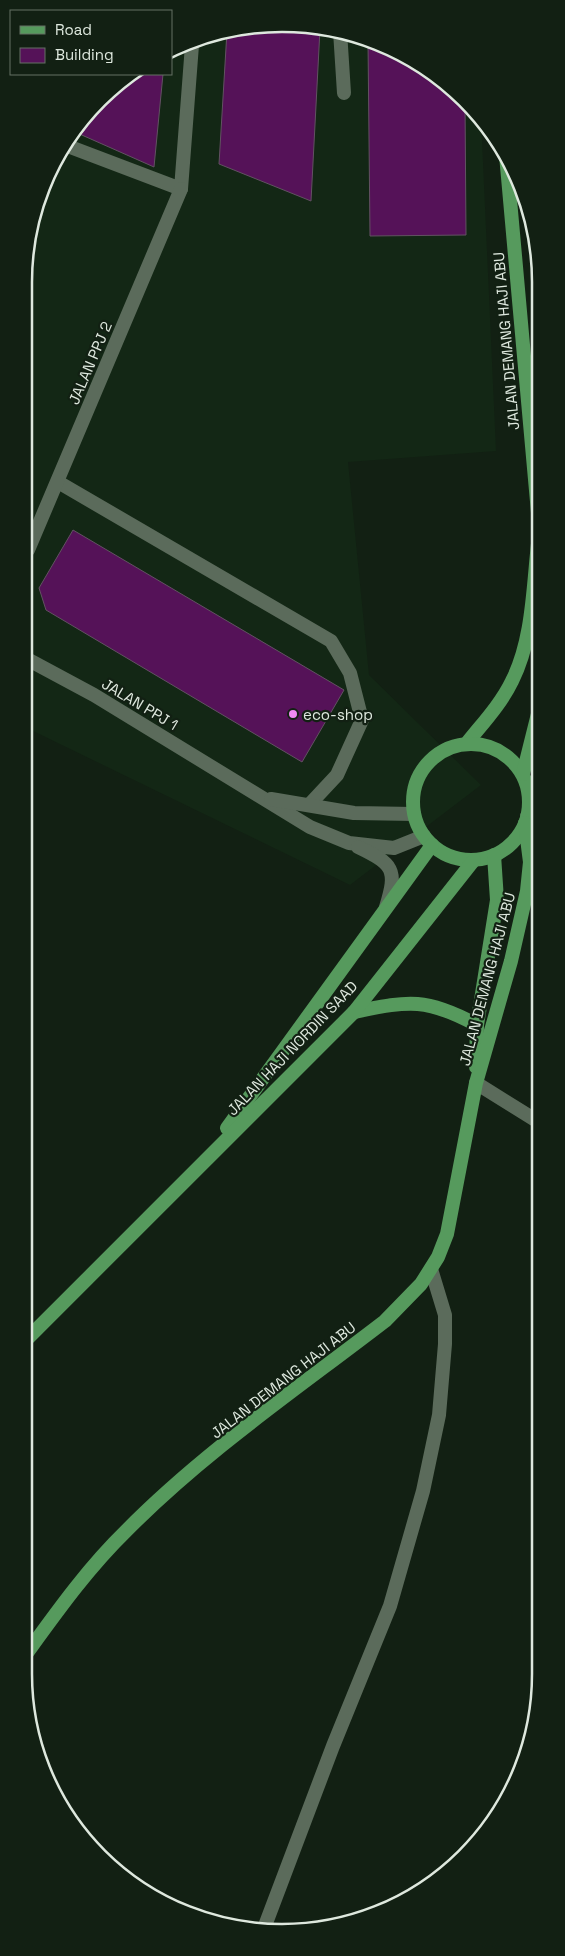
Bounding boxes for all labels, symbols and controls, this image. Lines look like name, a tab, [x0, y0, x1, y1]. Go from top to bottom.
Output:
legend	[10, 10, 172, 75]
text: Road	[55, 20, 92, 39]
text: Building	[55, 45, 114, 64]
street label: JALAN DEMANG HAJI ABU	[489, 251, 523, 431]
street label: JALAN PPJ 2	[64, 319, 116, 407]
street label: JALAN PPJ 1	[98, 674, 182, 734]
place label: eco-shop	[303, 705, 373, 724]
marker: eco-shop	[287, 708, 299, 720]
street label: JALAN DEMANG HAJI ABU	[455, 890, 519, 1068]
street label: JALAN HAJI NORDIN SAAD	[223, 977, 361, 1119]
street label: JALAN DEMANG HAJI ABU	[207, 1317, 359, 1443]

